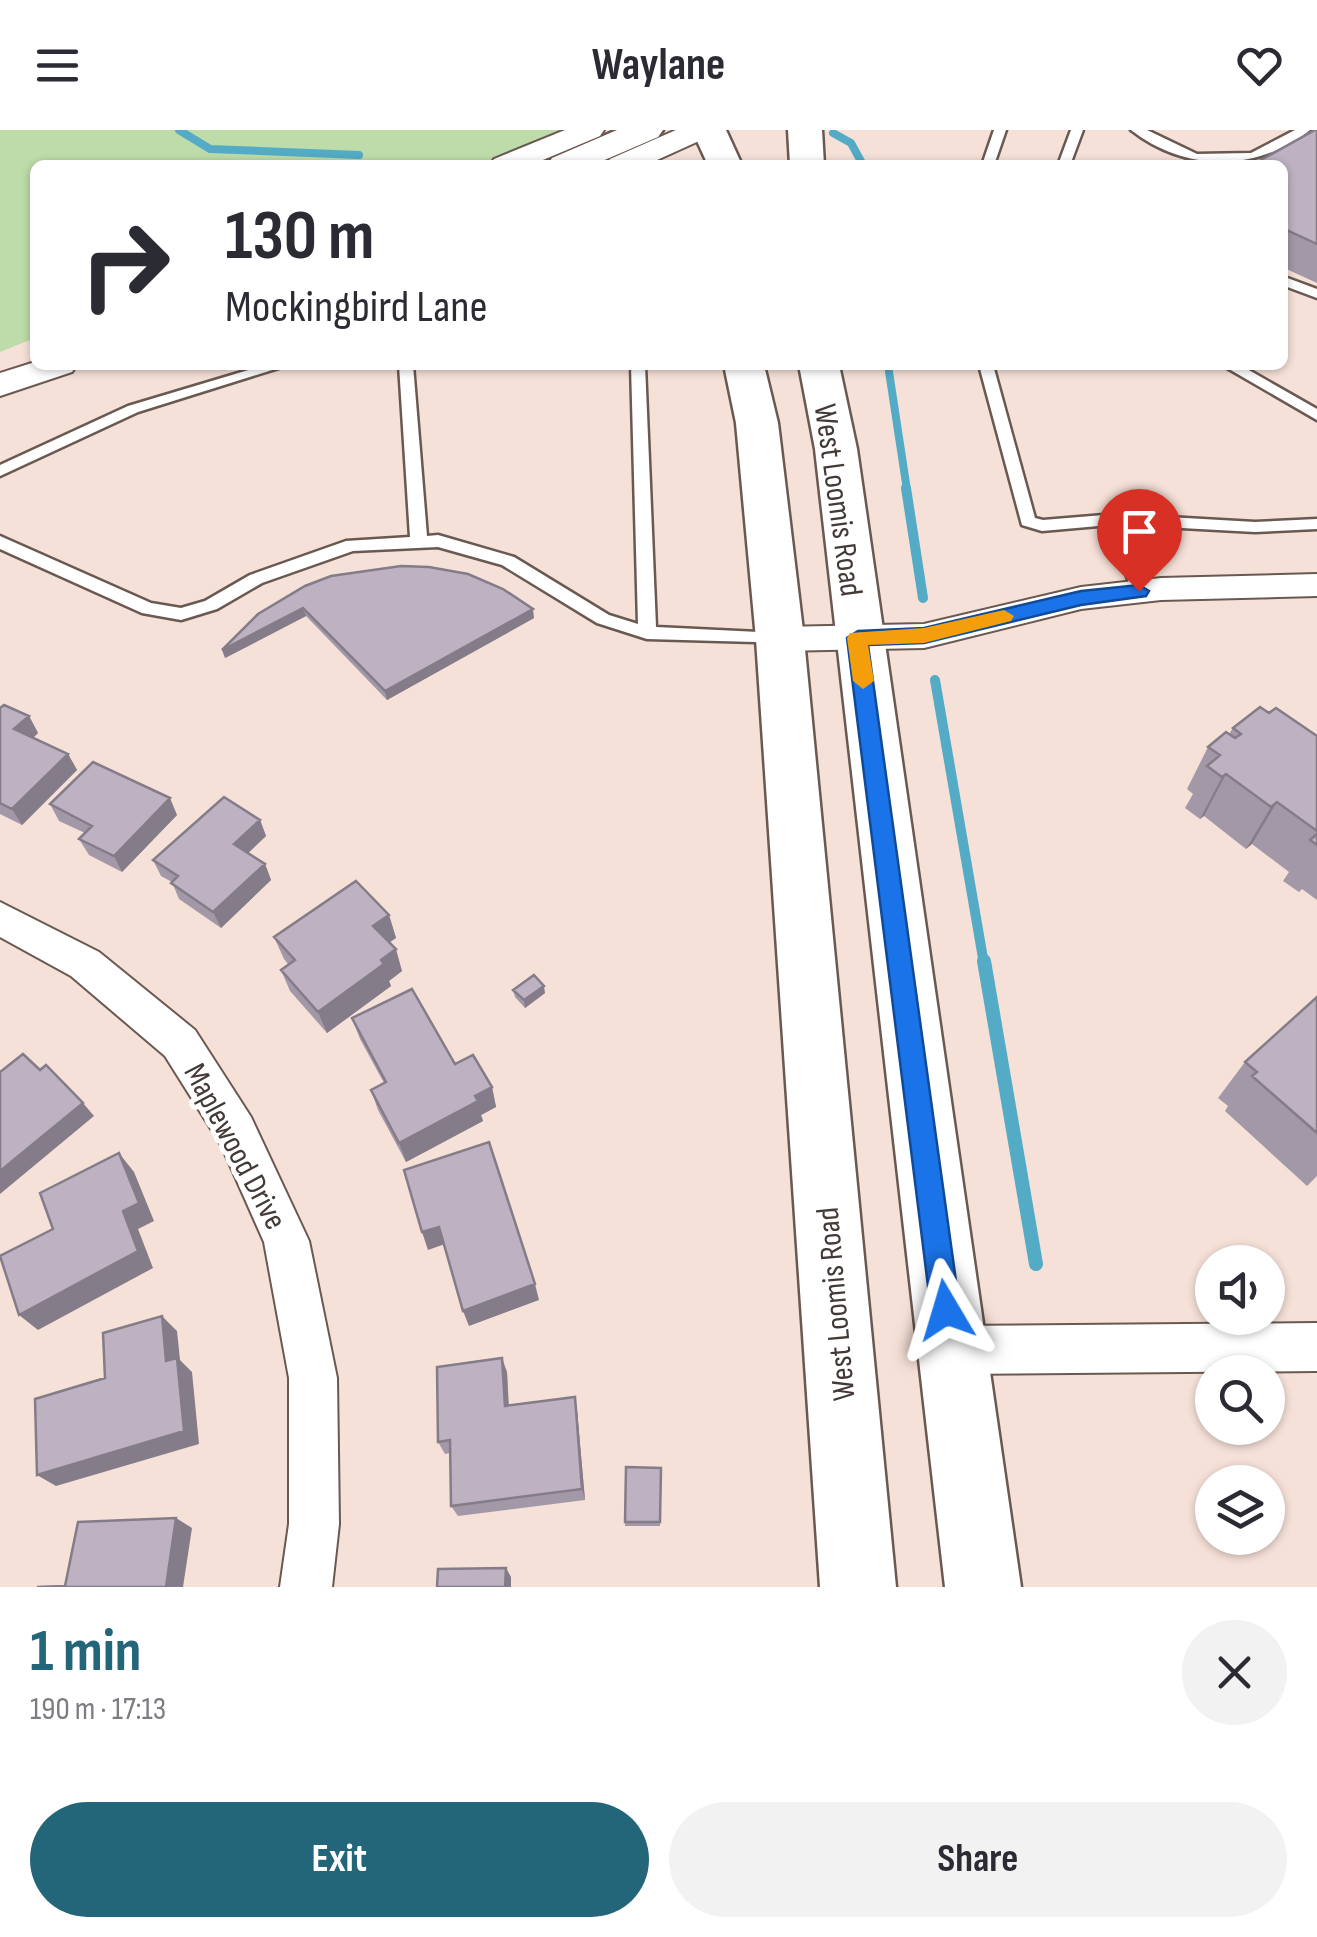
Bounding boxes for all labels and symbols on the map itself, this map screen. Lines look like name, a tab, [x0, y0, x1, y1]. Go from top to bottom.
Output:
street label: West Loomis Road	[805, 401, 870, 599]
pin	[1097, 489, 1182, 592]
street label: Maplewood Drive	[175, 1057, 295, 1236]
street label: West Loomis Road	[809, 1206, 864, 1402]
position arrow	[894, 1258, 998, 1362]

